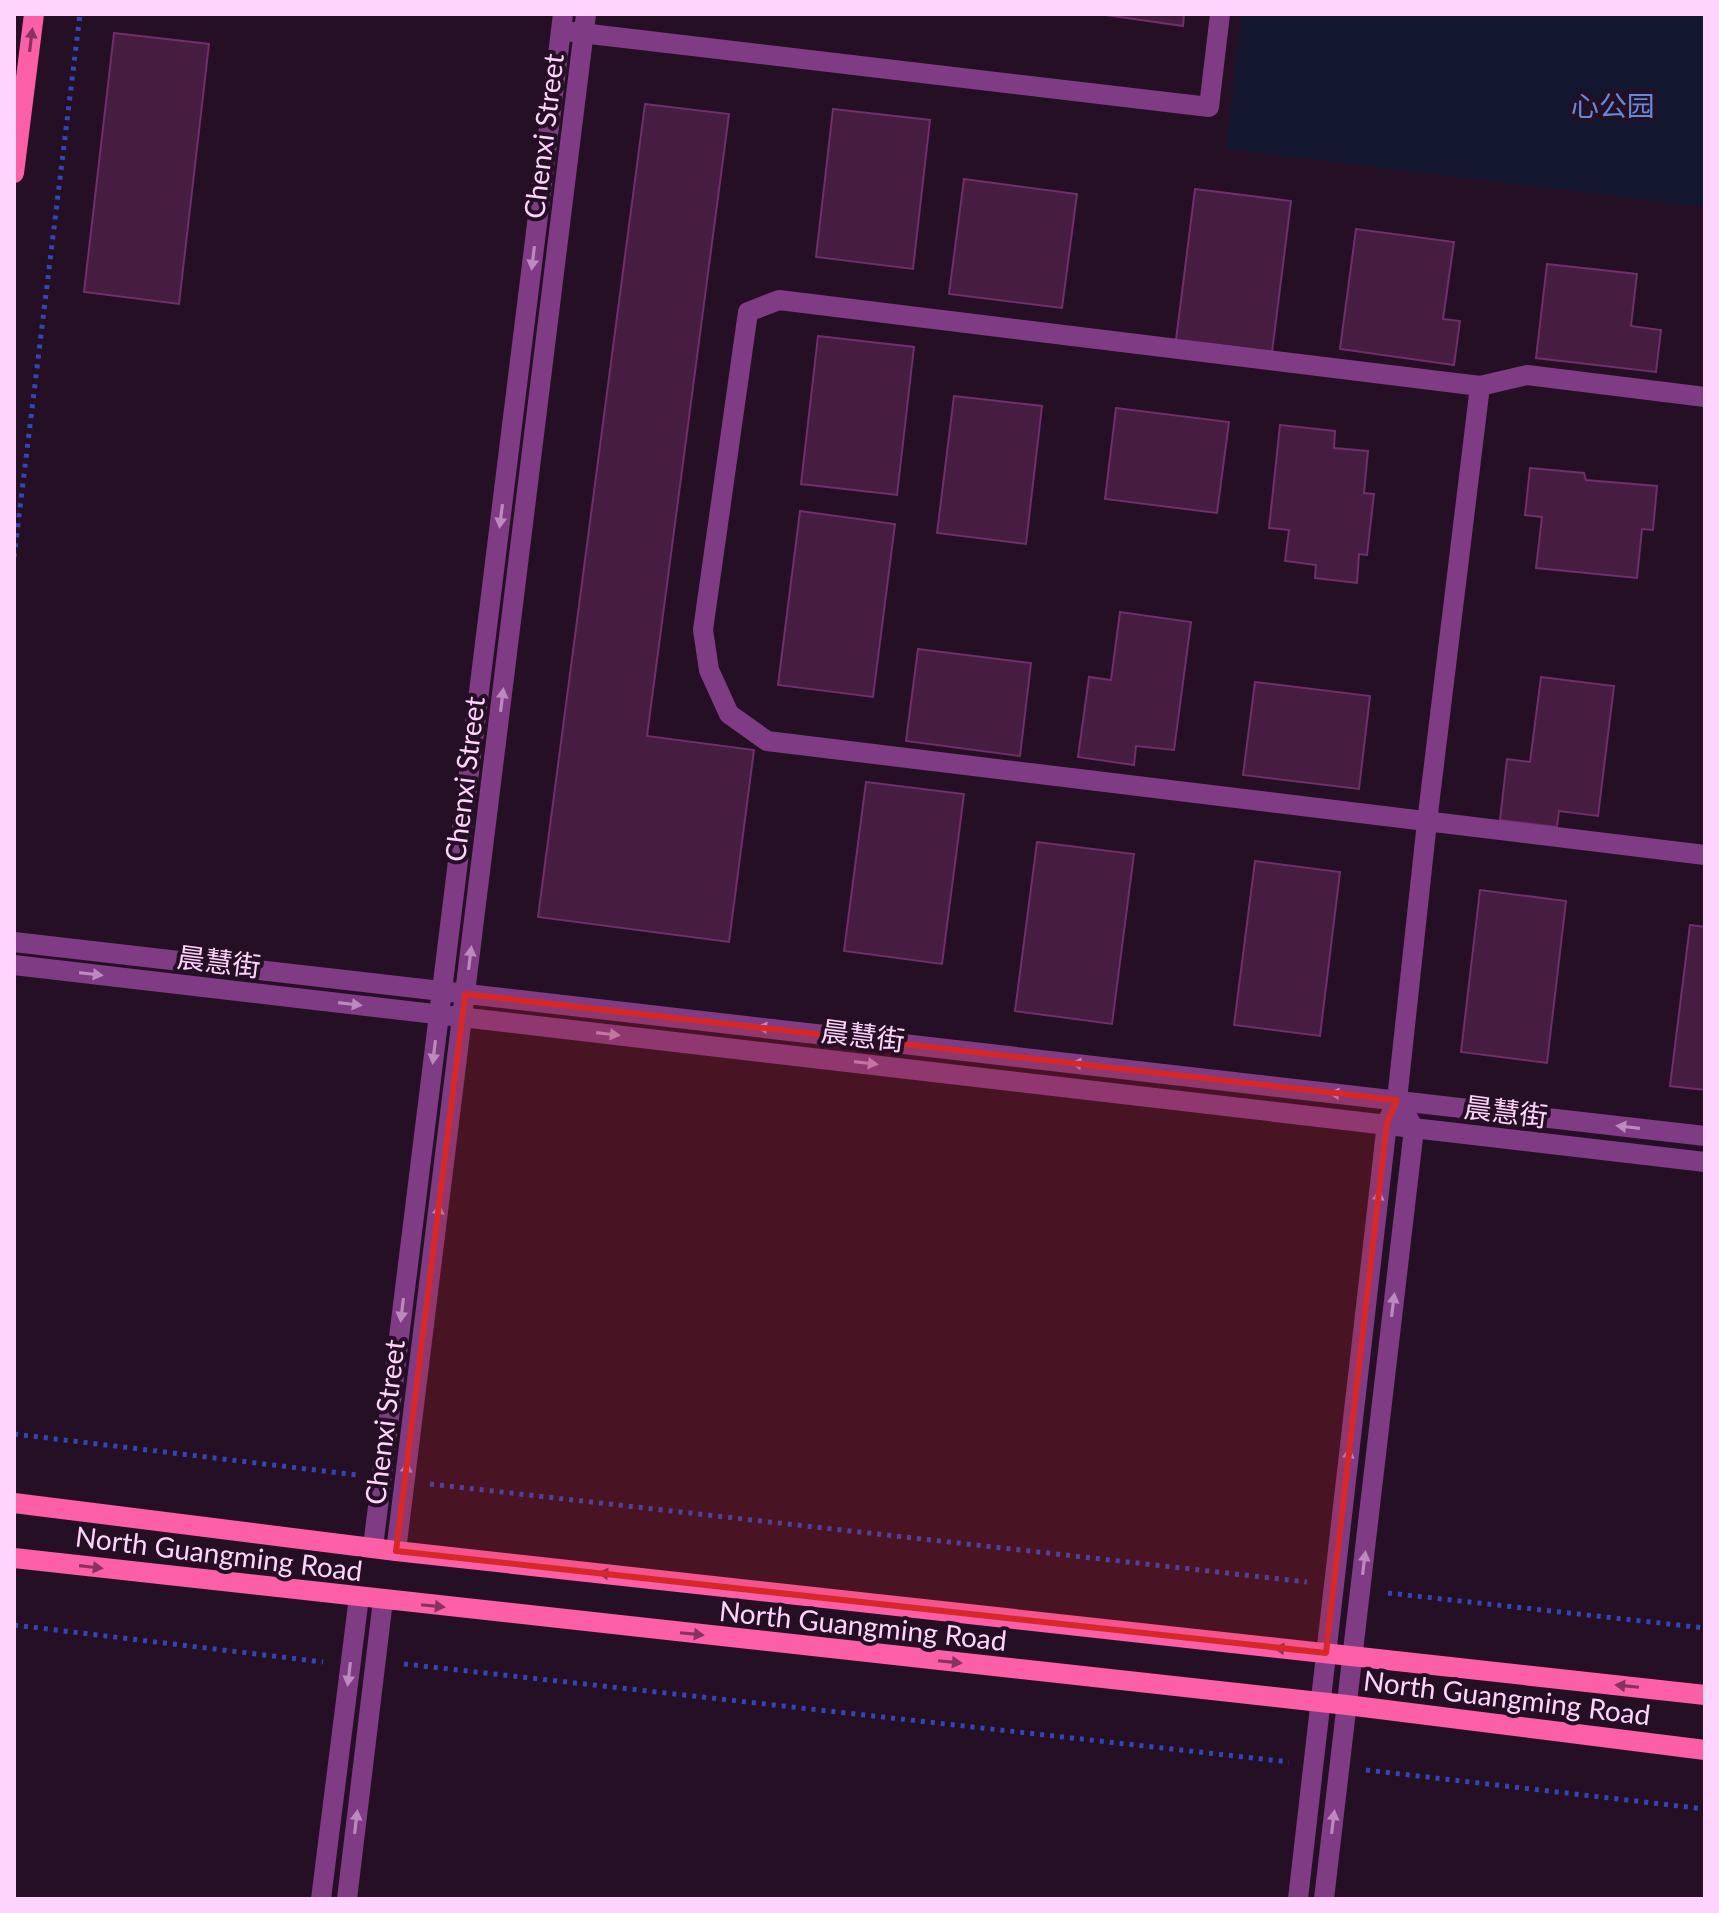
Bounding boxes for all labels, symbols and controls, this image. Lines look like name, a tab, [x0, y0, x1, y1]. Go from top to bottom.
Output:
one-way arrow	[25, 27, 38, 52]
street label: Chenxi Street	[516, 51, 570, 221]
park label: 心公园	[1571, 88, 1655, 122]
one-way arrow	[526, 246, 539, 271]
one-way arrow	[494, 504, 507, 529]
one-way arrow	[495, 687, 508, 712]
street label: Chenxi Street	[437, 694, 491, 864]
street label: 晨慧街	[175, 939, 263, 983]
one-way arrow	[464, 945, 477, 970]
one-way arrow	[79, 968, 104, 981]
one-way arrow	[338, 998, 363, 1011]
street label: 晨慧街	[819, 1013, 907, 1057]
one-way arrow	[756, 1022, 781, 1035]
one-way arrow	[596, 1027, 621, 1040]
one-way arrow	[427, 1040, 440, 1065]
one-way arrow	[854, 1057, 879, 1070]
one-way arrow	[1070, 1058, 1095, 1071]
one-way arrow	[1329, 1087, 1354, 1100]
street label: 晨慧街	[1462, 1089, 1550, 1133]
one-way arrow	[1615, 1120, 1640, 1133]
one-way arrow	[1372, 1189, 1385, 1214]
one-way arrow	[432, 1203, 445, 1228]
one-way arrow	[1387, 1292, 1400, 1317]
one-way arrow	[395, 1298, 408, 1323]
street label: Chenxi Street	[357, 1337, 411, 1507]
one-way arrow	[1342, 1447, 1355, 1472]
one-way arrow	[400, 1461, 413, 1486]
street label: North Guangming Road	[74, 1519, 364, 1587]
one-way arrow	[1357, 1550, 1370, 1575]
one-way arrow	[79, 1560, 104, 1573]
one-way arrow	[597, 1568, 622, 1581]
street label: North Guangming Road	[718, 1593, 1008, 1657]
one-way arrow	[421, 1599, 446, 1612]
one-way arrow	[680, 1627, 705, 1640]
one-way arrow	[1273, 1642, 1298, 1655]
one-way arrow	[938, 1656, 963, 1669]
one-way arrow	[342, 1662, 355, 1687]
street label: North Guangming Road	[1362, 1663, 1652, 1731]
one-way arrow	[1615, 1680, 1640, 1693]
one-way arrow	[350, 1809, 363, 1834]
one-way arrow	[1327, 1809, 1340, 1834]

